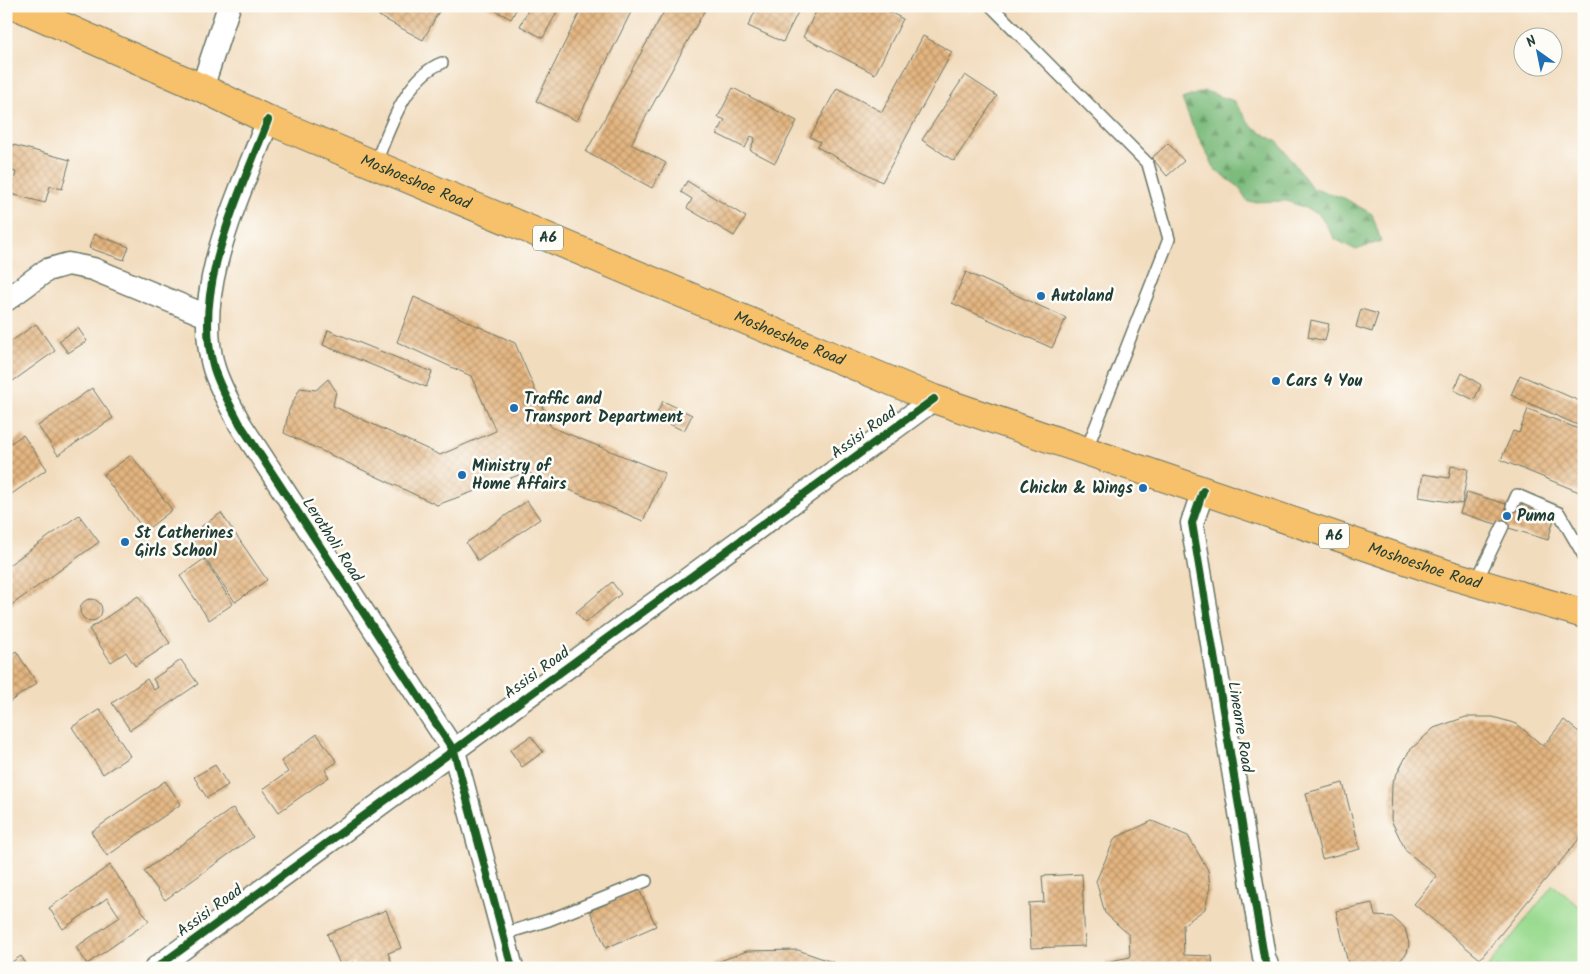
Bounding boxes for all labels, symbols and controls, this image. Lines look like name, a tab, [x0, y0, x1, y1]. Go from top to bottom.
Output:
north arrow	[1512, 28, 1562, 78]
text: N	[1522, 30, 1541, 54]
street label: Moshoeshoe Road	[357, 148, 476, 217]
road number: A6	[533, 226, 563, 250]
place label: Autoland	[1051, 284, 1114, 309]
marker: Autoland	[1035, 290, 1047, 302]
street label: Moshoeshoe Road	[730, 304, 850, 373]
place label: Cars 4 You	[1286, 369, 1363, 394]
marker: Cars 4 You	[1270, 375, 1282, 387]
place label: Traffic and Transport Department	[524, 387, 684, 430]
street label: Assisi Road	[826, 400, 903, 466]
marker: Traffic and Transport Department	[508, 402, 520, 414]
place label: Ministry of Home Affairs	[472, 454, 567, 497]
marker: Ministry of Home Affairs	[456, 469, 468, 481]
place label: Chickn & Wings	[1020, 476, 1134, 501]
marker: Chickn & Wings	[1137, 482, 1149, 494]
street label: Lerotholi Road	[295, 493, 369, 588]
place label: Puma	[1517, 504, 1555, 529]
marker: Puma	[1501, 510, 1513, 522]
place label: St Catherines Girls School	[135, 521, 234, 564]
road number: A6	[1319, 524, 1349, 548]
street label: Moshoeshoe Road	[1365, 535, 1485, 596]
marker: St Catherines Girls School	[119, 536, 131, 548]
street label: Assisi Road	[499, 640, 576, 706]
street label: Linearre Road	[1220, 680, 1260, 775]
street label: Assisi Road	[172, 878, 249, 944]

